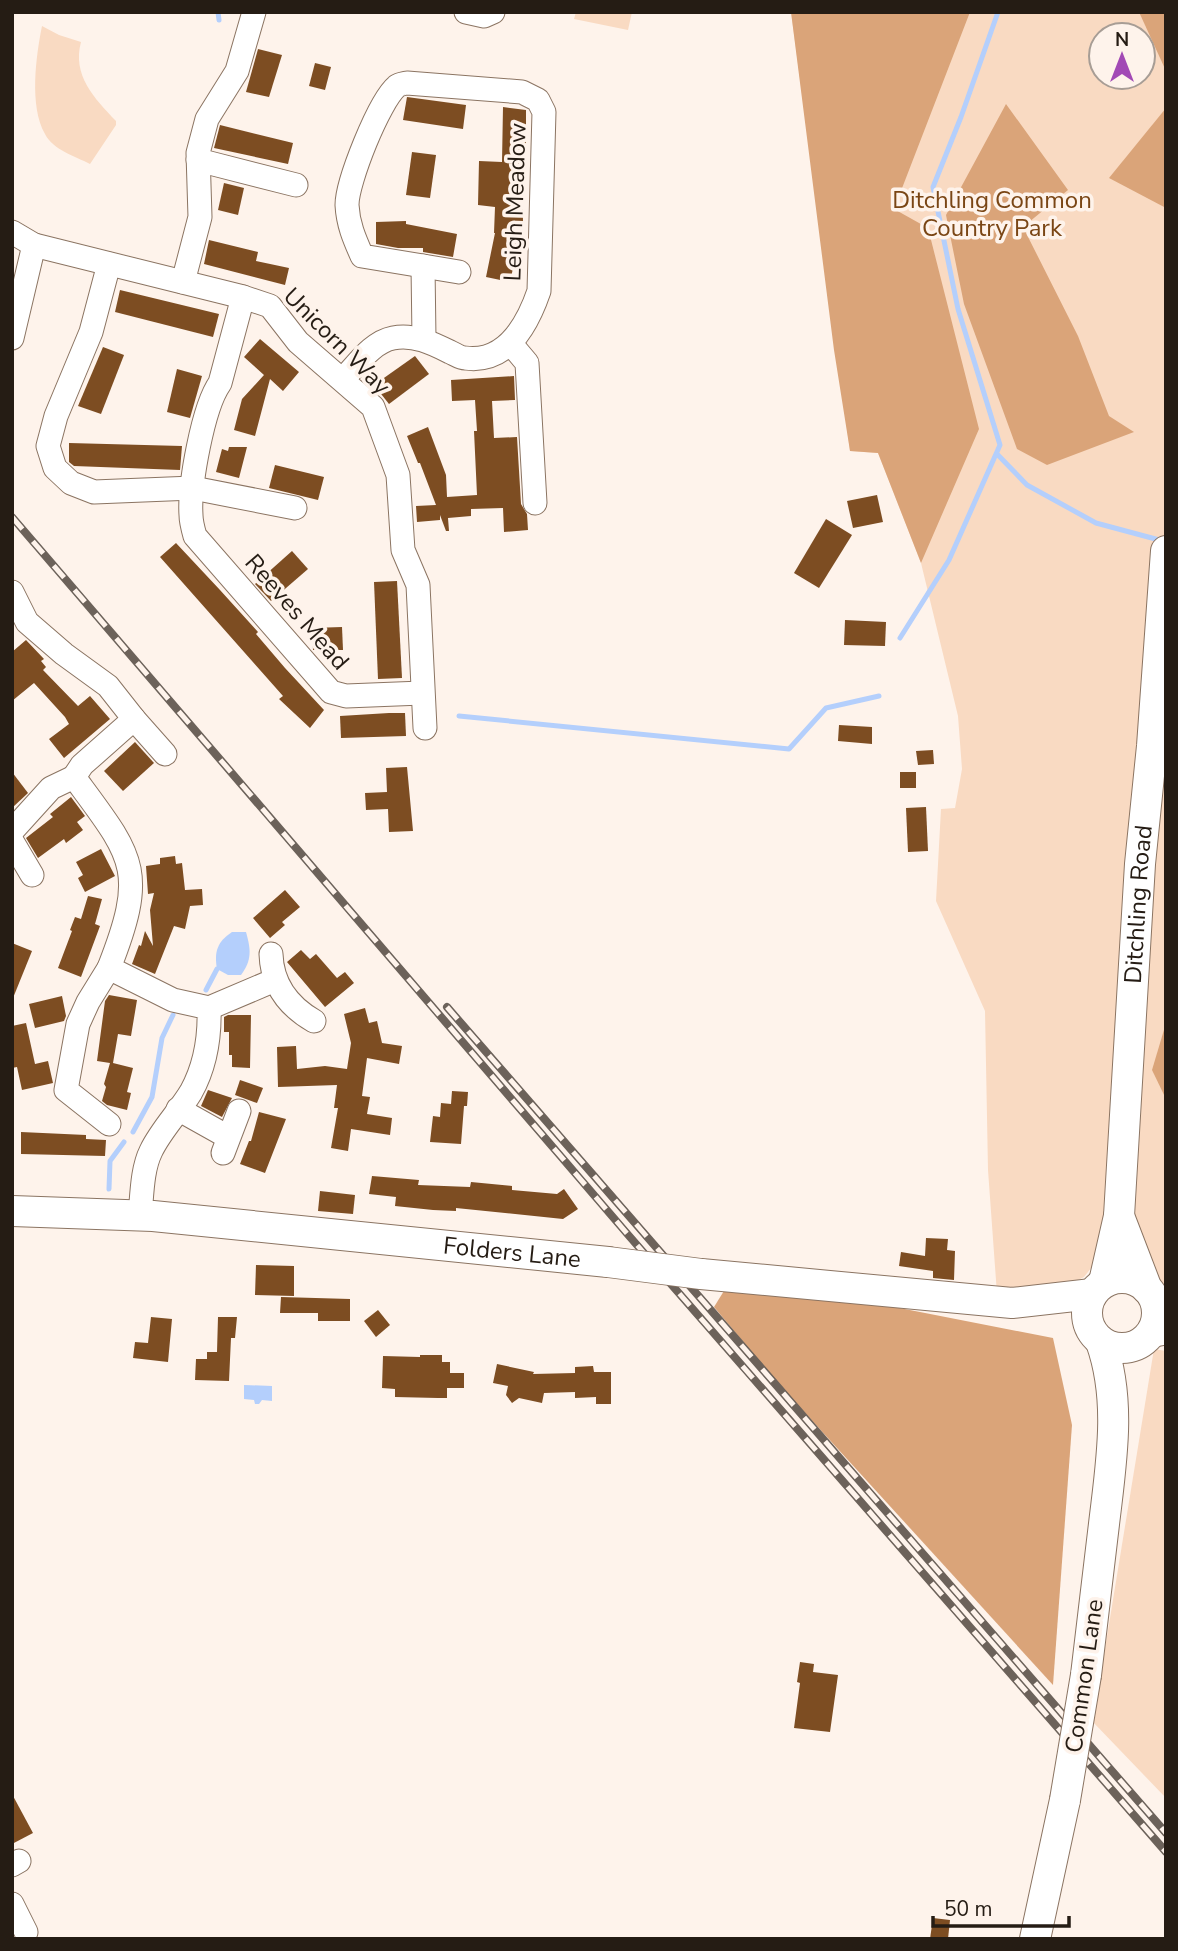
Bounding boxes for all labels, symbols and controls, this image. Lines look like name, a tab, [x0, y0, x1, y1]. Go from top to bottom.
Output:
north arrow	[1087, 21, 1157, 91]
text: N	[1115, 27, 1129, 53]
street label: Leigh Meadow	[496, 122, 534, 282]
park label: Ditchling Common Country Park	[892, 184, 1092, 244]
street label: Unicorn Way	[276, 280, 398, 402]
street label: Reeves Mead	[238, 547, 356, 677]
street label: Ditchling Road	[1117, 823, 1160, 985]
street label: Folders Lane	[442, 1229, 582, 1275]
street label: Common Lane	[1057, 1597, 1111, 1755]
scale bar	[933, 1884, 1070, 1928]
text: 50 m	[944, 1895, 993, 1923]

